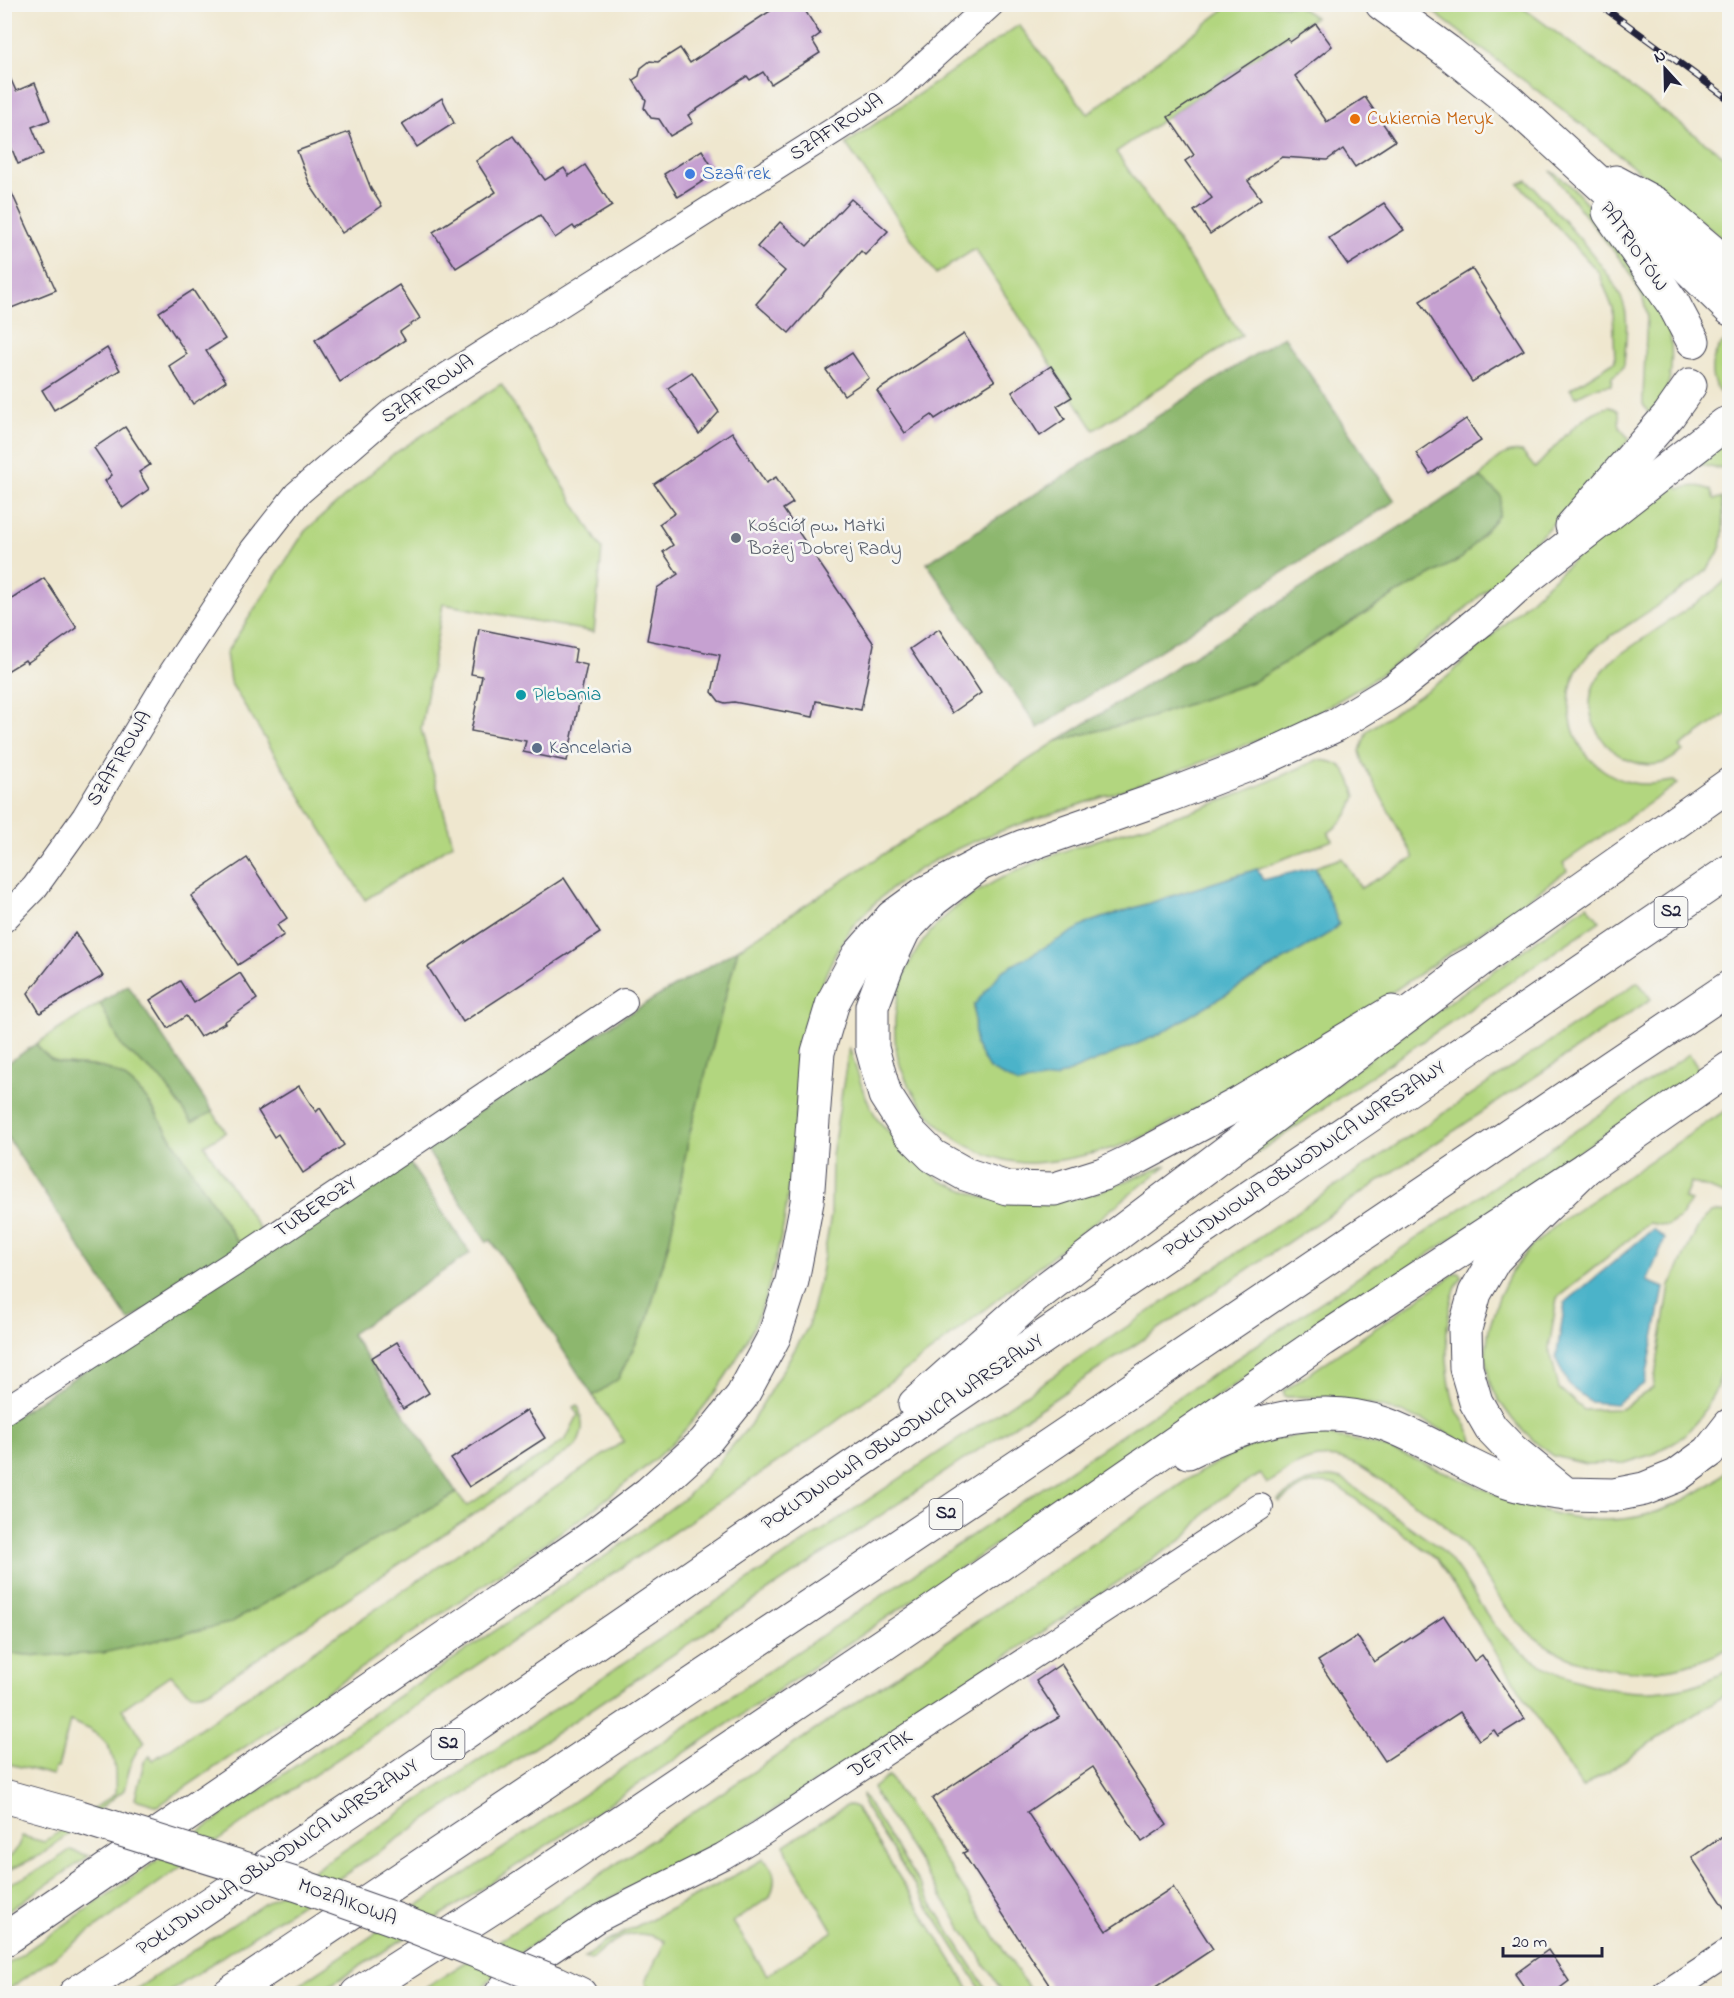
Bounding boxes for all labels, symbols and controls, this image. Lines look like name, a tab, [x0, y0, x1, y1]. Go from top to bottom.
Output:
north arrow	[1635, 39, 1695, 99]
text: N	[1651, 44, 1670, 70]
street label: SZAFIROWA	[784, 87, 890, 169]
place label: Cukiernia Meryk	[1367, 105, 1494, 134]
marker: Cukiernia Meryk	[1348, 112, 1362, 126]
place label: Szafirek	[702, 160, 771, 189]
marker: Szafirek	[683, 167, 697, 181]
street label: PATRIOTÓW	[1592, 196, 1674, 298]
street label: SZAFIROWA	[376, 348, 480, 432]
place label: Kościół pw. Matki Bożej Dobrej Rady	[747, 512, 902, 564]
marker: Kościół pw. Matki Bożej Dobrej Rady	[729, 531, 743, 545]
place label: Plebania	[533, 681, 601, 710]
marker: Plebania	[514, 688, 528, 702]
street label: SZAFIROWA	[80, 706, 160, 812]
place label: Kancelaria	[549, 734, 632, 763]
marker: Kancelaria	[530, 741, 544, 755]
road number: S2	[1654, 897, 1688, 927]
street label: POŁUDNIOWA OBWODNICA WARSZAWY	[1158, 1054, 1452, 1266]
street label: TUBEROZY	[269, 1170, 363, 1246]
street label: POŁUDNIOWA OBWODNICA WARSZAWY	[756, 1327, 1050, 1539]
road number: S2	[930, 1499, 962, 1529]
street label: DEPTAK	[843, 1723, 919, 1787]
road number: S2	[432, 1729, 464, 1759]
street label: POŁUDNIOWA OBWODNICA WARSZAWY	[131, 1752, 425, 1964]
street label: MOZAIKOWA	[293, 1872, 401, 1934]
scale bar	[1503, 1920, 1602, 1958]
text: 20 m	[1512, 1930, 1547, 1956]

